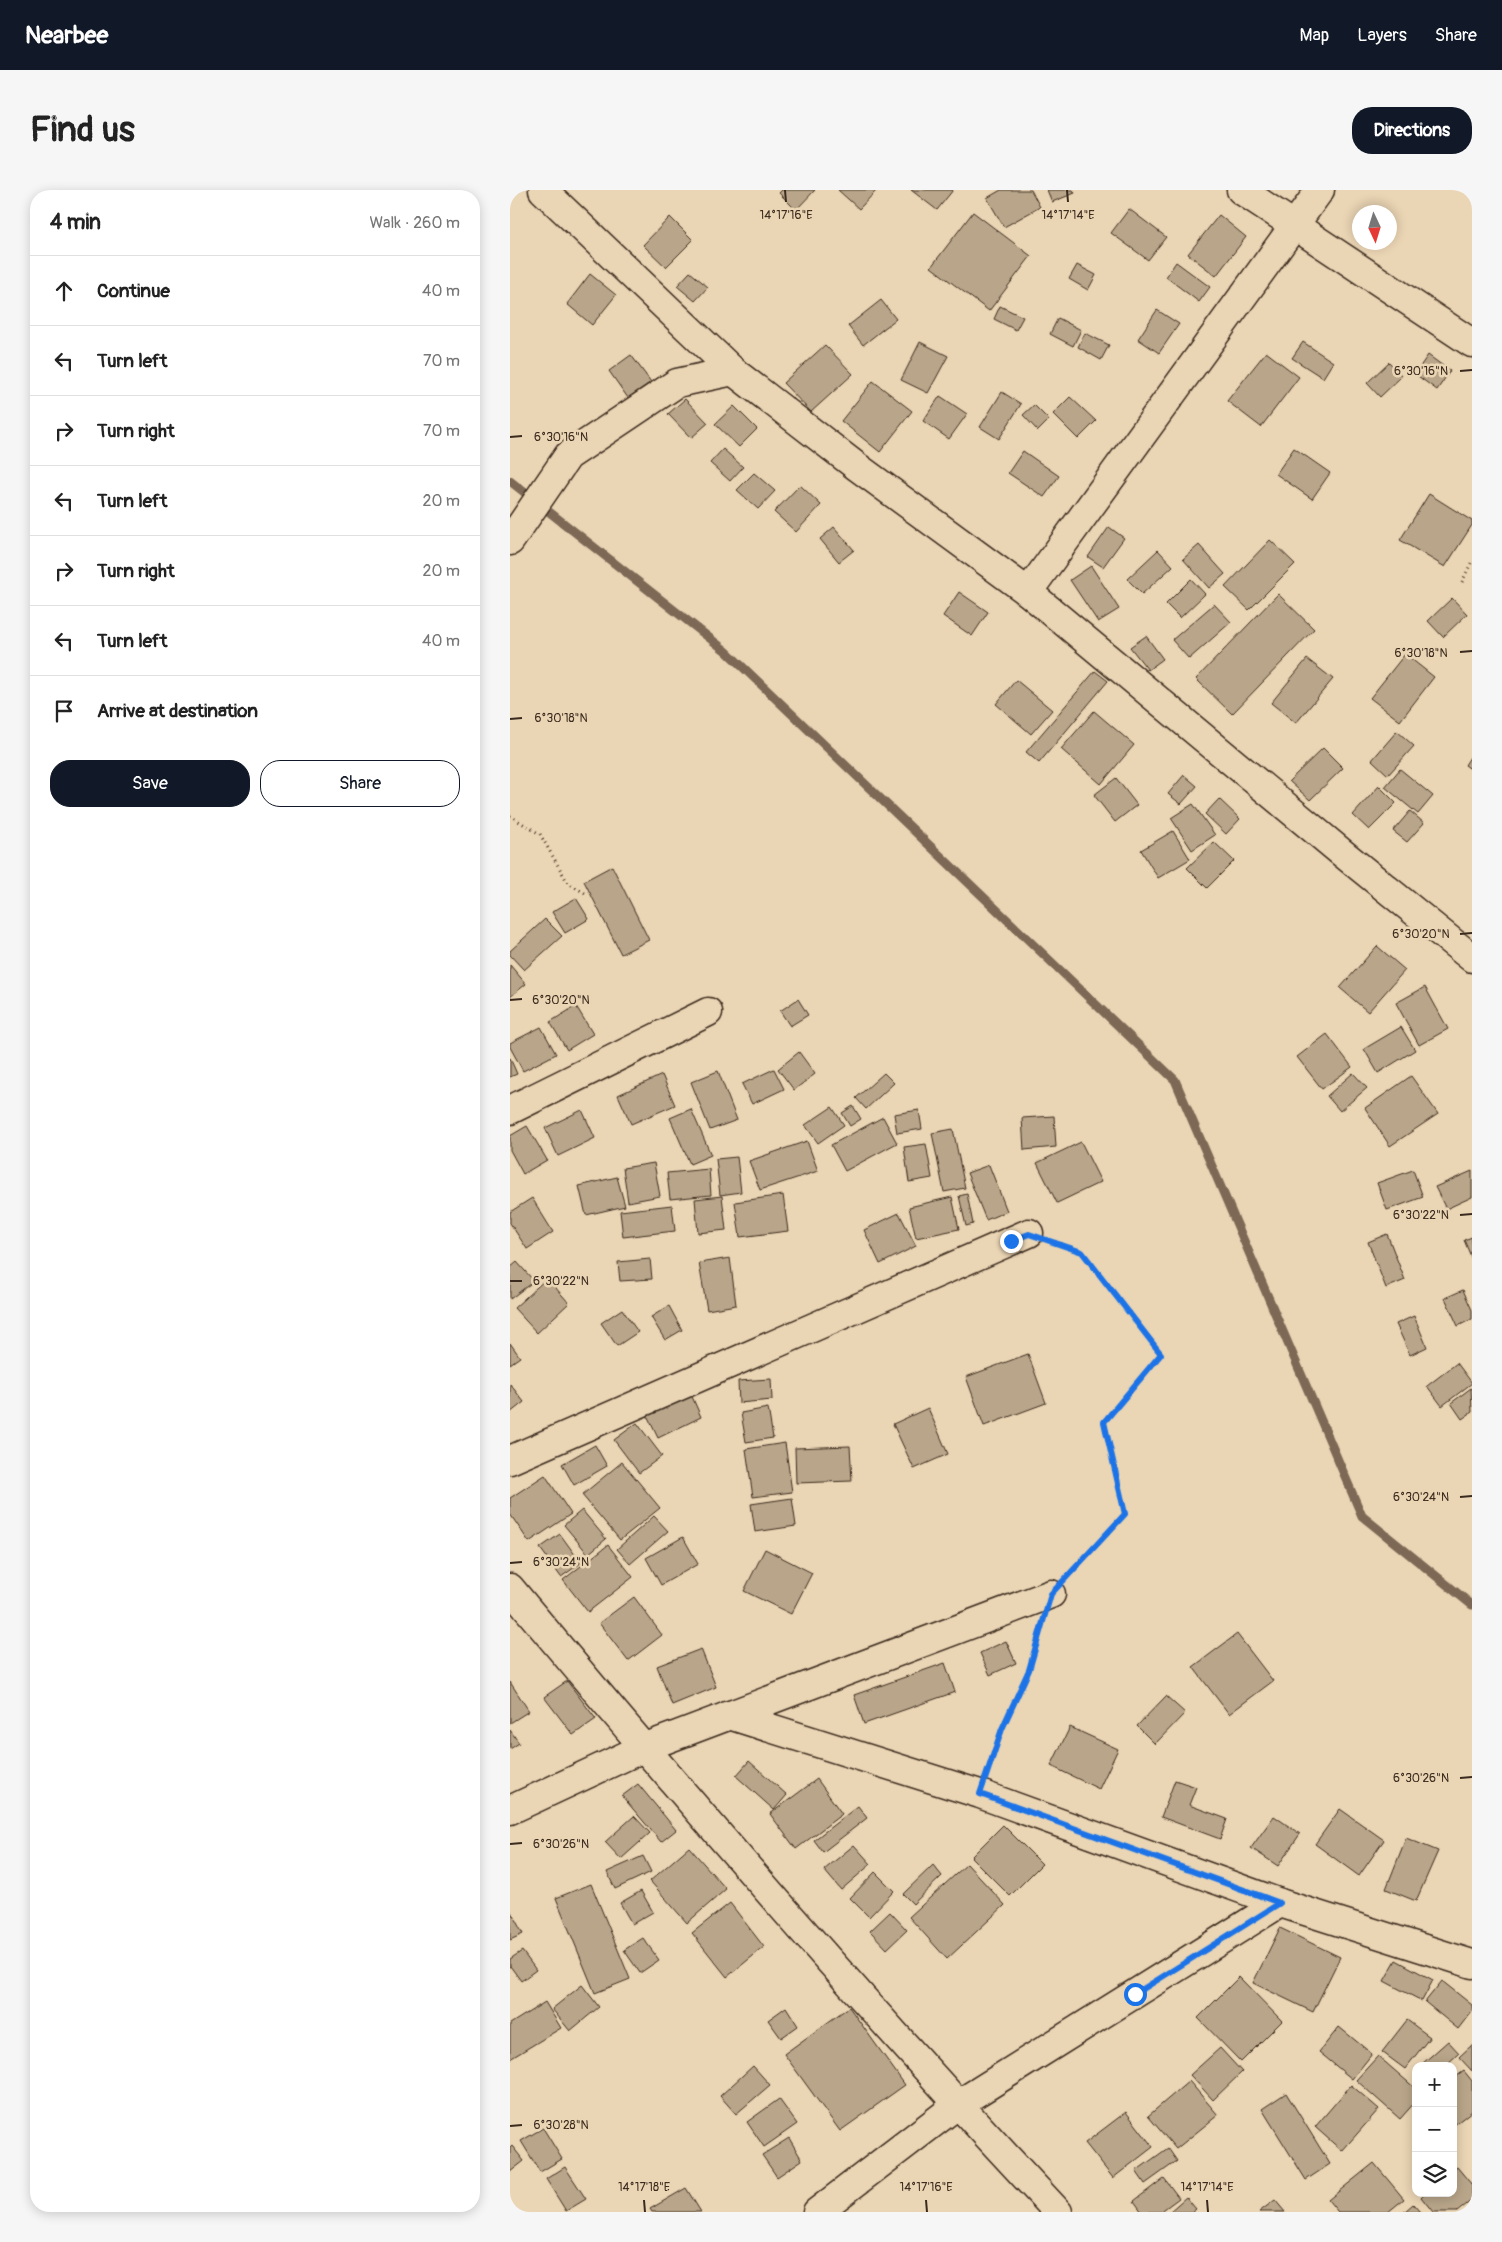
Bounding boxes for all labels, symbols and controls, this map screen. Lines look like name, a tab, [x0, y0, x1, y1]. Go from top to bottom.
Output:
text: Nearbee	[25, 21, 108, 50]
text: Map	[1300, 24, 1329, 47]
text: Layers	[1357, 24, 1407, 47]
text: Share	[1435, 24, 1477, 47]
button: Directions	[1352, 107, 1472, 154]
text: Find us	[30, 108, 135, 152]
north arrow	[1352, 205, 1397, 250]
text: 14°17'16"E	[759, 208, 813, 223]
text: 14°17'14"E	[1041, 208, 1095, 223]
text: 4 min	[50, 209, 101, 236]
text: Walk · 260 m	[369, 213, 460, 233]
icon: ahead	[50, 277, 78, 305]
text: Continue	[97, 279, 170, 303]
text: 40 m	[422, 281, 460, 301]
icon: left	[50, 347, 78, 375]
text: Turn left	[97, 349, 167, 373]
text: 70 m	[423, 351, 460, 371]
text: 6°30'16"N	[1394, 364, 1448, 379]
icon: right	[50, 417, 78, 445]
text: Turn right	[97, 419, 175, 443]
text: 70 m	[423, 421, 460, 441]
text: 6°30'16"N	[534, 430, 588, 445]
icon: left	[50, 487, 78, 515]
text: Turn left	[97, 489, 167, 513]
text: 20 m	[422, 491, 460, 511]
icon: right	[50, 557, 78, 585]
text: Turn right	[97, 559, 175, 583]
text: 20 m	[422, 561, 460, 581]
icon: left	[50, 627, 78, 655]
text: Turn left	[97, 629, 167, 653]
text: 40 m	[422, 631, 460, 651]
text: 6°30'18"N	[1394, 646, 1448, 661]
icon: arrive	[50, 697, 78, 725]
text: Arrive at destination	[97, 699, 258, 723]
text: 6°30'18"N	[534, 711, 588, 726]
button: Save	[50, 760, 250, 807]
button: Share	[260, 760, 460, 807]
text: 6°30'20"N	[1392, 927, 1450, 942]
text: 6°30'20"N	[532, 993, 590, 1008]
text: 6°30'22"N	[1393, 1208, 1449, 1223]
route end	[1000, 1230, 1023, 1253]
text: 6°30'22"N	[533, 1274, 589, 1289]
text: 6°30'24"N	[1393, 1490, 1449, 1505]
text: 6°30'24"N	[533, 1555, 589, 1570]
text: 6°30'26"N	[1393, 1771, 1449, 1786]
text: 6°30'26"N	[533, 1837, 589, 1852]
route start	[1124, 1983, 1147, 2006]
map controls	[1412, 2062, 1457, 2197]
button: +	[1412, 2062, 1457, 2107]
button: −	[1412, 2107, 1457, 2152]
text: 6°30'28"N	[533, 2118, 589, 2133]
button: layers	[1412, 2152, 1457, 2197]
text: 14°17'18"E	[618, 2180, 670, 2195]
text: 14°17'16"E	[899, 2180, 953, 2195]
text: 14°17'14"E	[1180, 2180, 1234, 2195]

